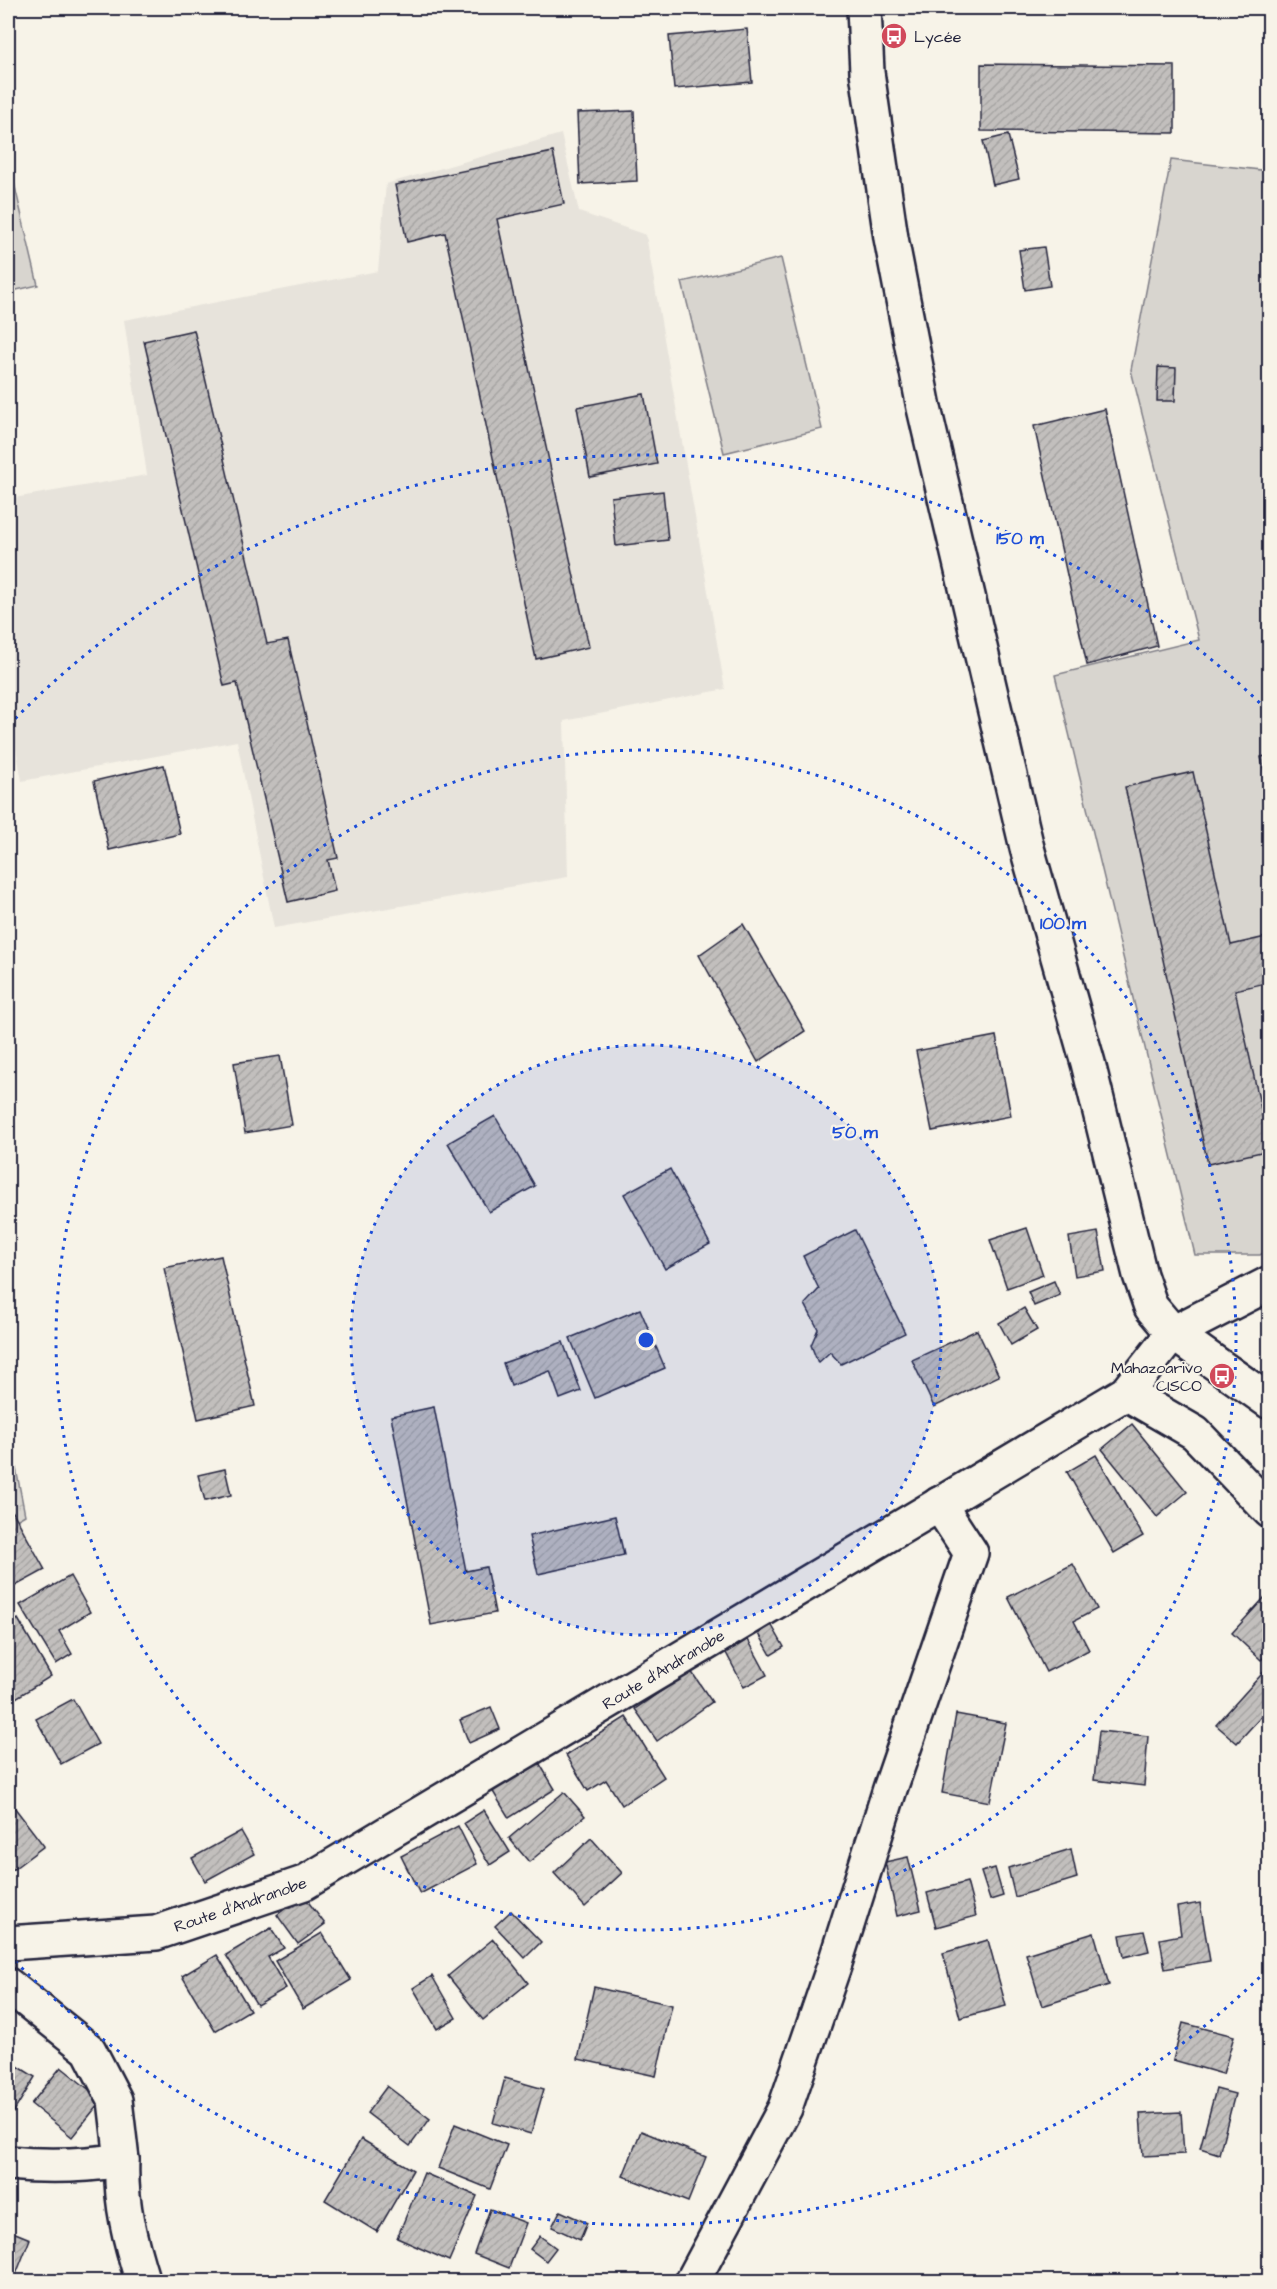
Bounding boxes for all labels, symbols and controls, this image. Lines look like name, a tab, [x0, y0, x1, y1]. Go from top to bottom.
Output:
bus stop icon: Lycée	[879, 21, 909, 51]
place label: Lycée	[914, 26, 962, 49]
text: 150 m	[996, 526, 1045, 551]
text: 100 m	[1040, 911, 1087, 936]
text: 50 m	[832, 1120, 879, 1145]
centre of rings	[636, 1330, 656, 1350]
place label: Mahazoarivo CISCO	[1111, 1357, 1202, 1397]
bus stop icon: Mahazoarivo CISCO	[1207, 1361, 1237, 1391]
street label: Route d'Andranobe	[598, 1624, 729, 1715]
street label: Route d'Andranobe	[171, 1872, 310, 1938]

